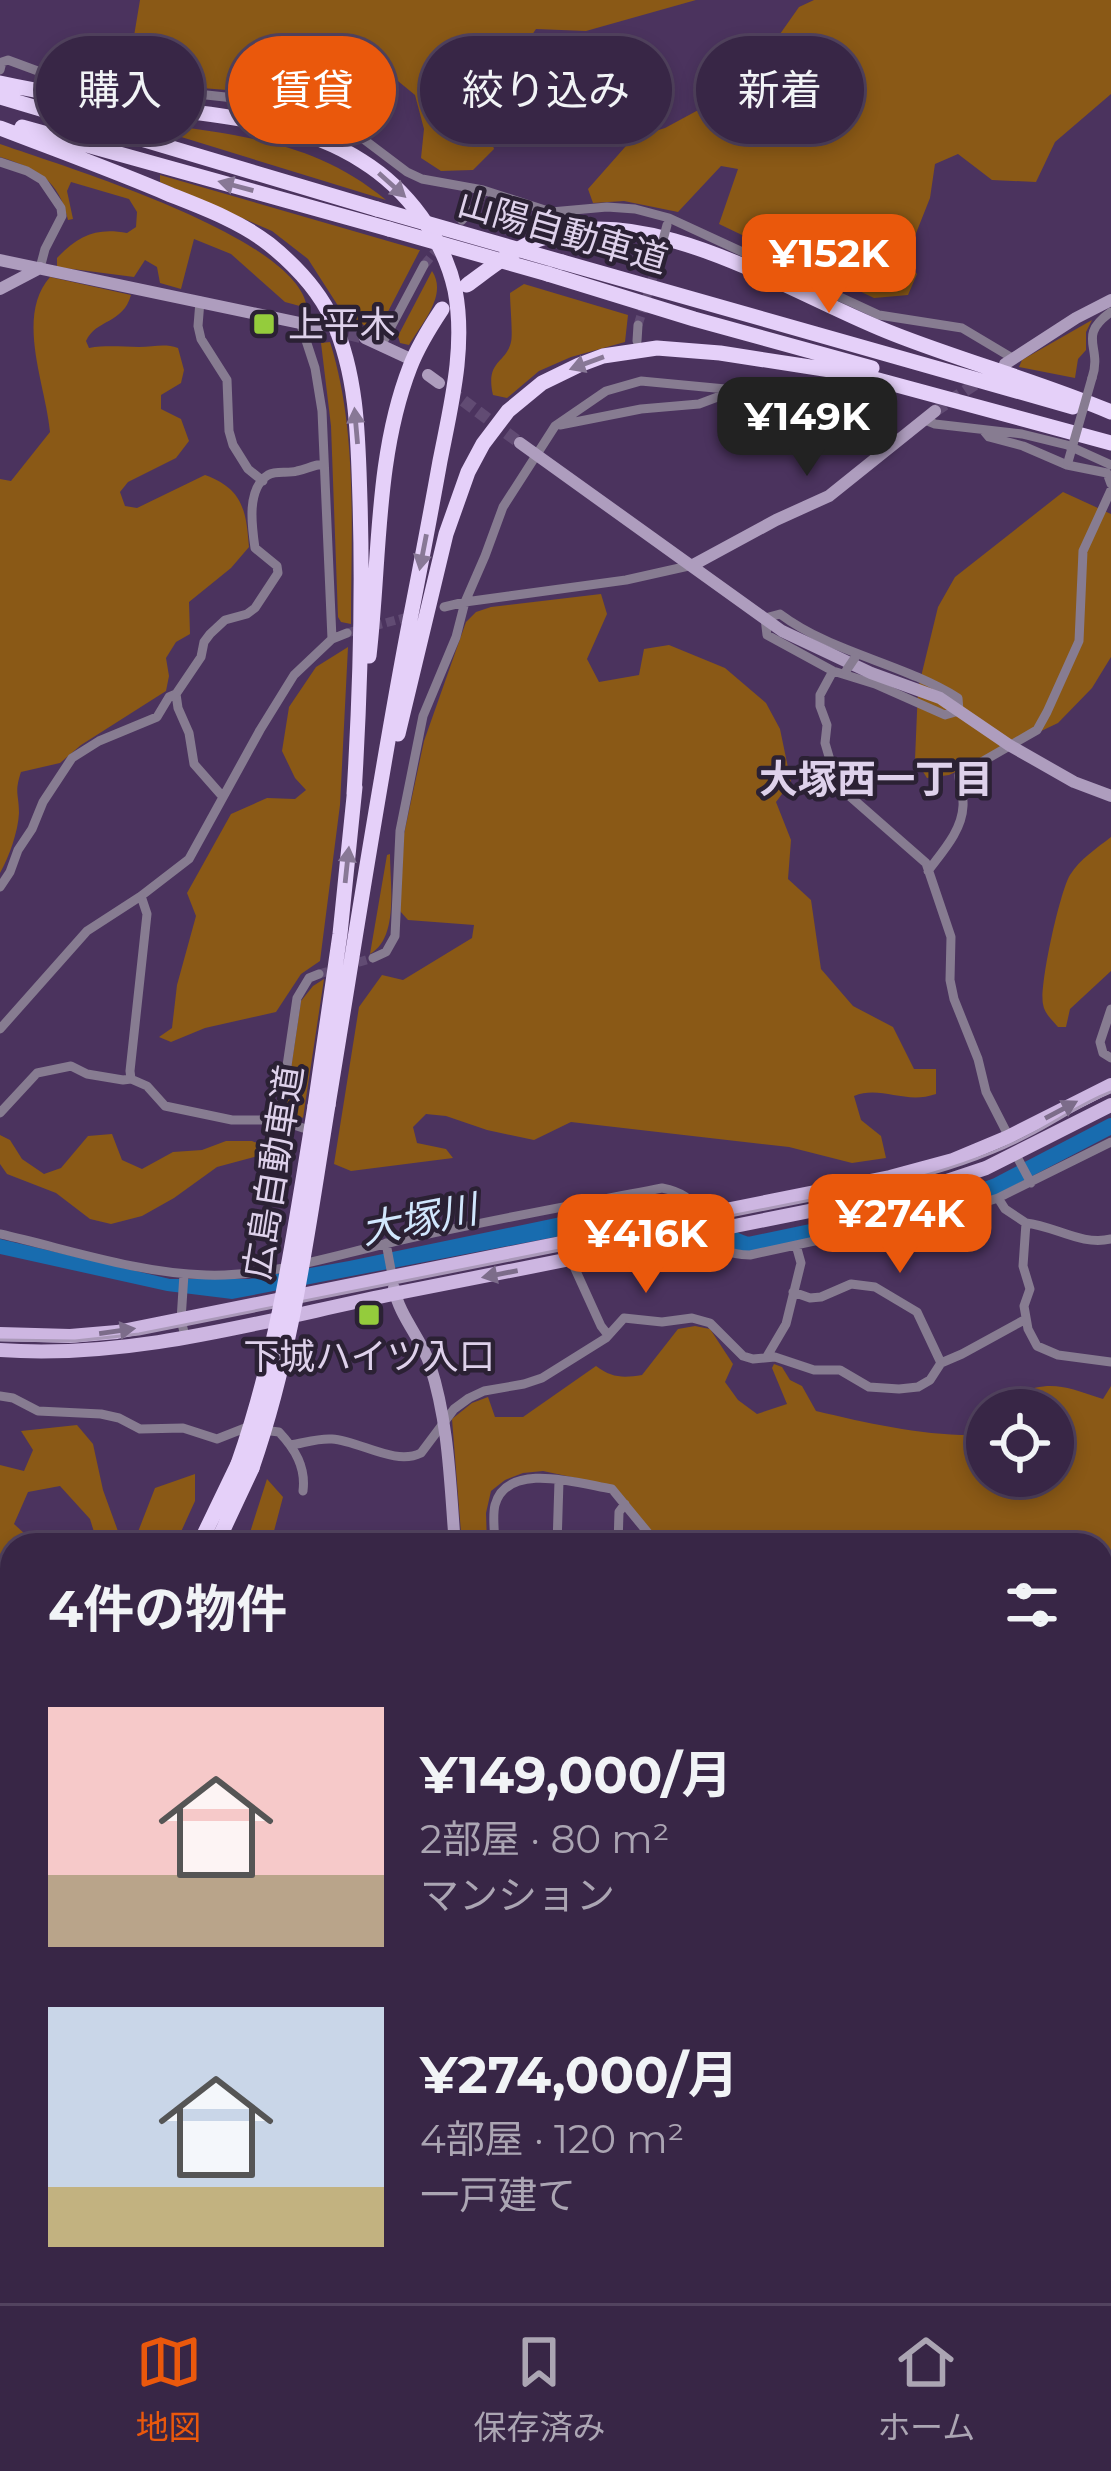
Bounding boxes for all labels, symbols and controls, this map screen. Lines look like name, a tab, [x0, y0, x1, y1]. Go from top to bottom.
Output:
chip: 購入	[36, 36, 204, 144]
chip: 賃貸	[228, 36, 396, 144]
chip: 絞り込み	[420, 36, 672, 144]
chip: 新着	[696, 36, 864, 144]
one-way arrow	[377, 171, 406, 198]
one-way arrow	[217, 176, 254, 195]
street label: 山陽自動車道	[453, 180, 673, 282]
pin: ¥152K	[745, 214, 913, 316]
text: ¥152K	[769, 229, 889, 277]
place label: 上平木	[288, 302, 396, 346]
marker: 上平木	[251, 311, 277, 337]
one-way arrow	[569, 354, 605, 373]
pin: ¥149K	[723, 377, 891, 479]
text: ¥149K	[744, 392, 870, 440]
one-way arrow	[346, 407, 365, 444]
one-way arrow	[413, 533, 432, 571]
district label: 大塚西一丁目	[759, 755, 993, 803]
one-way arrow	[338, 846, 357, 883]
street label: 広島自動車道	[234, 1062, 312, 1282]
one-way arrow	[1043, 1100, 1078, 1120]
pin: ¥274K	[816, 1174, 984, 1276]
water label: 大塚川	[357, 1184, 485, 1254]
text: ¥274K	[835, 1189, 965, 1237]
pin: ¥416K	[562, 1194, 730, 1296]
text: ¥416K	[584, 1209, 708, 1257]
one-way arrow	[481, 1265, 519, 1284]
marker: 下城ハイツ入口	[356, 1302, 382, 1328]
one-way arrow	[98, 1321, 136, 1340]
place label: 下城ハイツ入口	[243, 1334, 495, 1378]
map controls	[966, 1389, 1074, 1497]
button: locate	[966, 1389, 1074, 1497]
icon: filters	[999, 1572, 1065, 1638]
text: 4件の物件	[48, 1578, 287, 1640]
text: ¥149,000/月	[420, 1744, 732, 1806]
icon: home	[144, 1755, 288, 1899]
text: 2部屋 · 80 m²	[420, 1815, 669, 1863]
text: マンション	[420, 1871, 615, 1919]
text: ¥274,000/月	[420, 2044, 739, 2106]
icon: home	[144, 2055, 288, 2199]
text: 4部屋 · 120 m²	[420, 2115, 684, 2163]
text: 一戸建て	[420, 2171, 576, 2219]
tab: 地図	[136, 2329, 202, 2449]
tab: 保存済み	[473, 2329, 605, 2449]
tab: ホーム	[877, 2329, 975, 2449]

